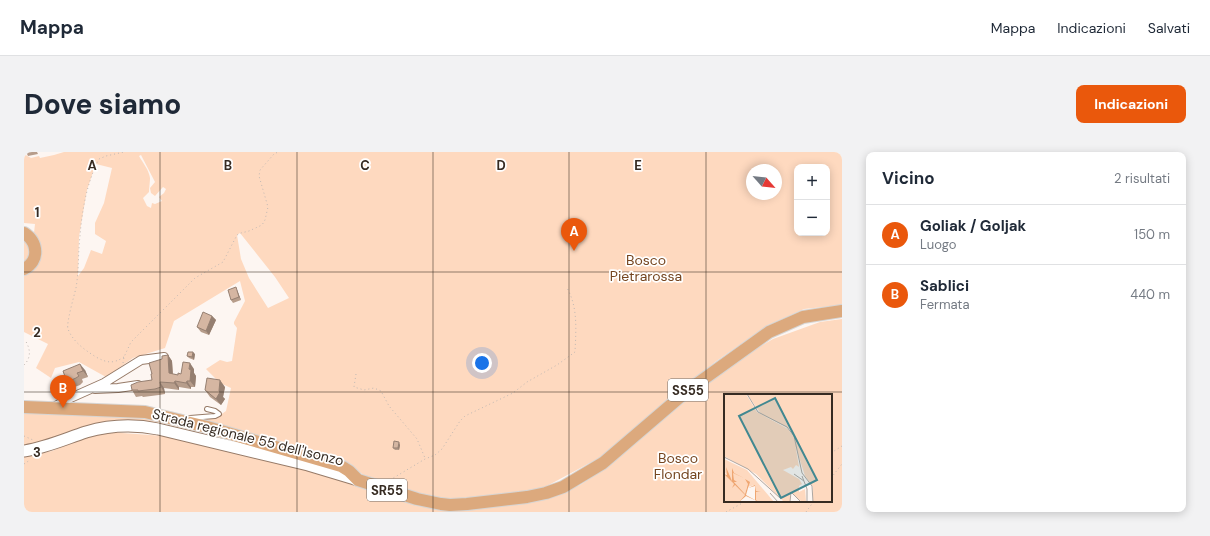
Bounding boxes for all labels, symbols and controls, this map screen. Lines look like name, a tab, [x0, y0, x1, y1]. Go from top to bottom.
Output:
text: Mappa	[20, 15, 84, 40]
text: Mappa	[991, 19, 1035, 37]
text: Indicazioni	[1057, 19, 1126, 37]
text: Salvati	[1148, 19, 1190, 37]
button: Indicazioni	[1076, 85, 1186, 123]
text: Dove siamo	[24, 86, 181, 123]
text: A	[87, 157, 97, 174]
text: B	[224, 157, 232, 174]
text: C	[360, 157, 370, 174]
text: D	[496, 157, 506, 174]
text: E	[634, 157, 642, 174]
north arrow	[746, 164, 782, 200]
map controls	[794, 164, 830, 236]
button: +	[794, 164, 830, 200]
text: Vicino	[882, 167, 935, 189]
text: 2 risultati	[1114, 170, 1170, 187]
button: −	[794, 200, 830, 236]
text: 1	[35, 204, 39, 221]
text: Goliak / Goljak	[920, 216, 1026, 236]
pin: A	[561, 218, 587, 251]
text: A	[890, 226, 900, 243]
text: 150 m	[1134, 226, 1170, 243]
text: Luogo	[920, 236, 956, 253]
park label: Bosco Pietrarossa	[610, 251, 682, 285]
text: Sablici	[920, 276, 969, 296]
text: B	[891, 286, 899, 303]
text: 440 m	[1130, 286, 1170, 303]
text: Fermata	[920, 296, 970, 313]
text: 2	[33, 324, 41, 341]
your location	[472, 353, 492, 373]
pin: B	[50, 375, 76, 408]
road number: SS55	[668, 379, 708, 401]
inset map	[724, 394, 832, 502]
street label: Strada regionale 55 dell'Isonzo	[150, 404, 346, 470]
text: 3	[33, 444, 41, 461]
park label: Bosco Flondar	[654, 449, 702, 483]
road number: SR55	[367, 479, 407, 501]

